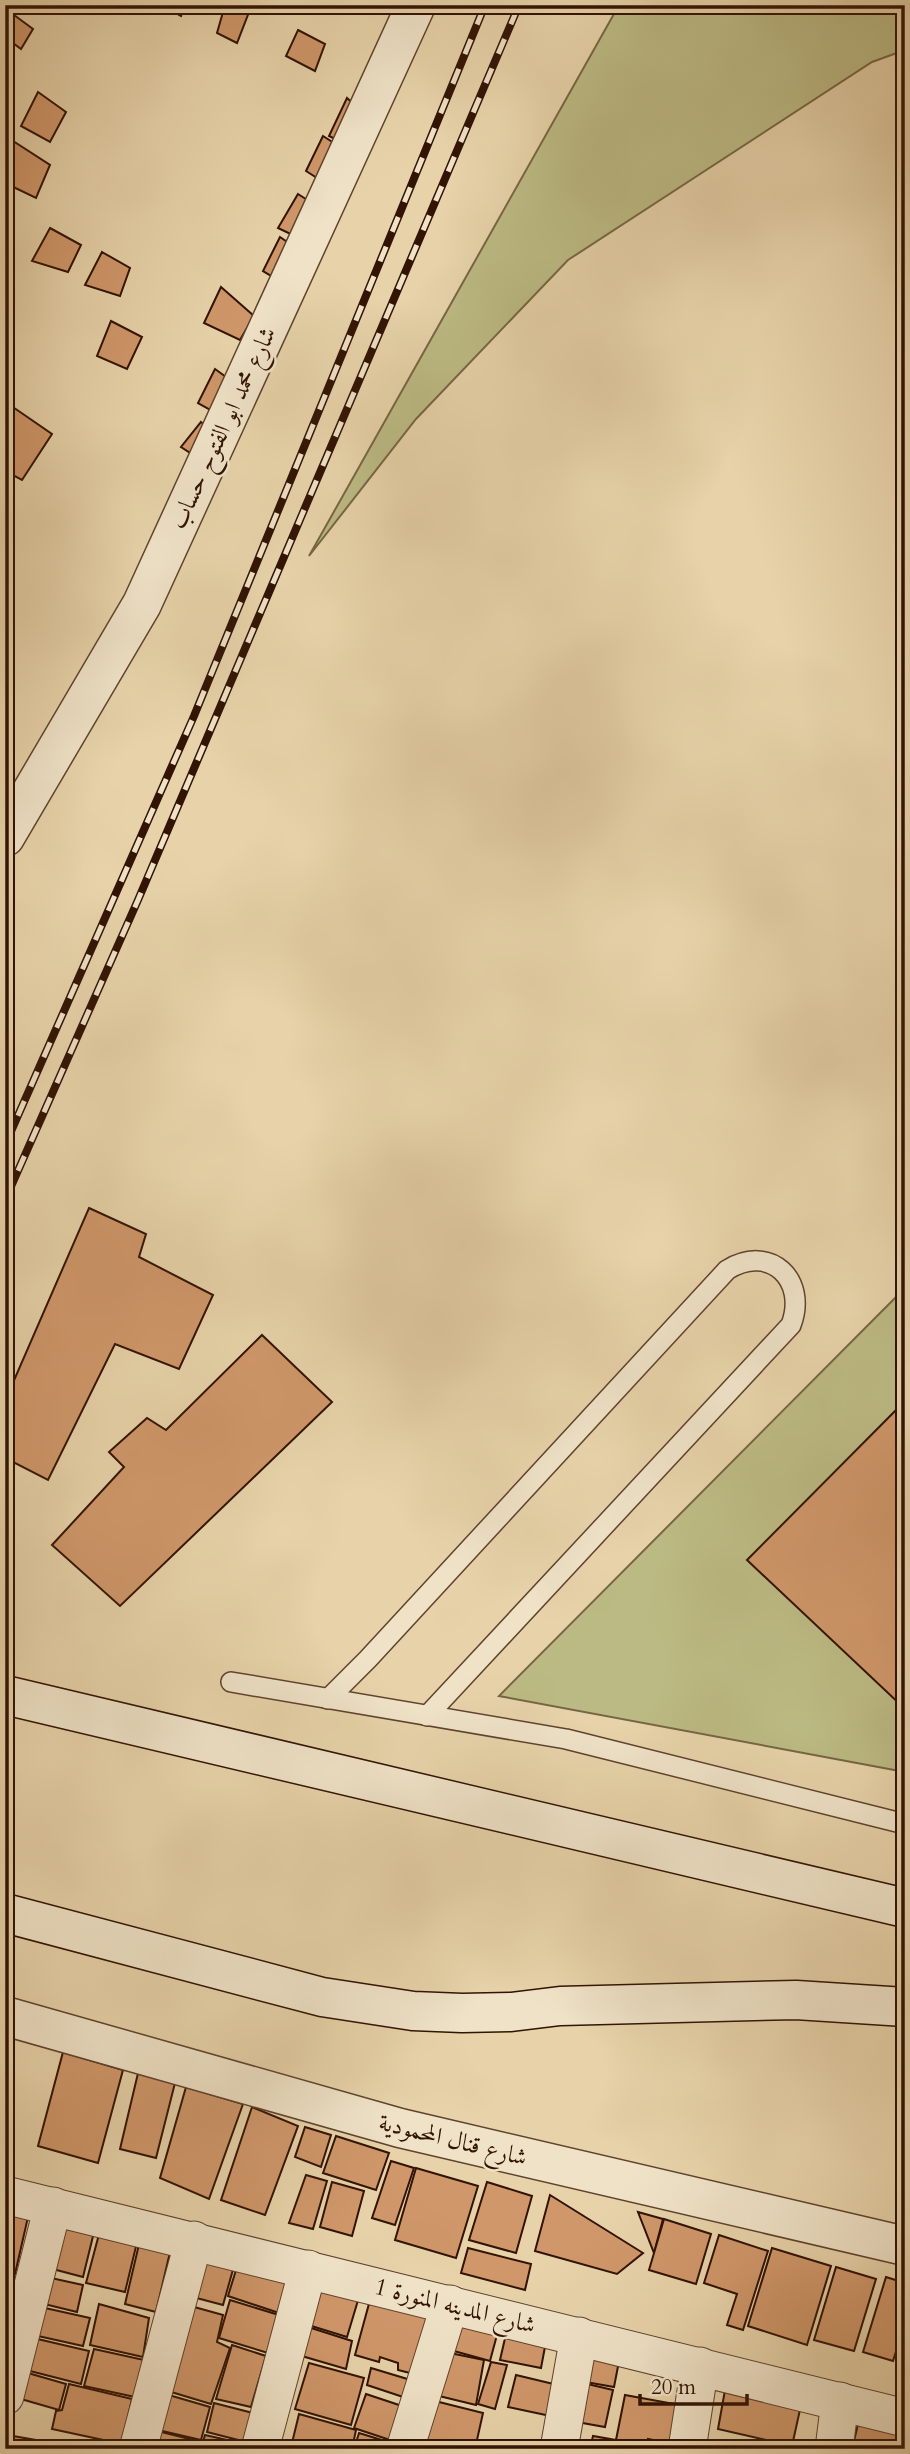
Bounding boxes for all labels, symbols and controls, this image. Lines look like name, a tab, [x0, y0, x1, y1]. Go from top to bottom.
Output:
street label: شارع محمد ابو الفتوح حساب	[162, 321, 288, 536]
street label: شارع قنال المحمودية	[375, 2106, 531, 2177]
street label: شارع المدينه المنورة 1	[370, 2270, 539, 2345]
scale bar	[640, 2363, 747, 2407]
text: 20 m	[651, 2373, 696, 2402]

